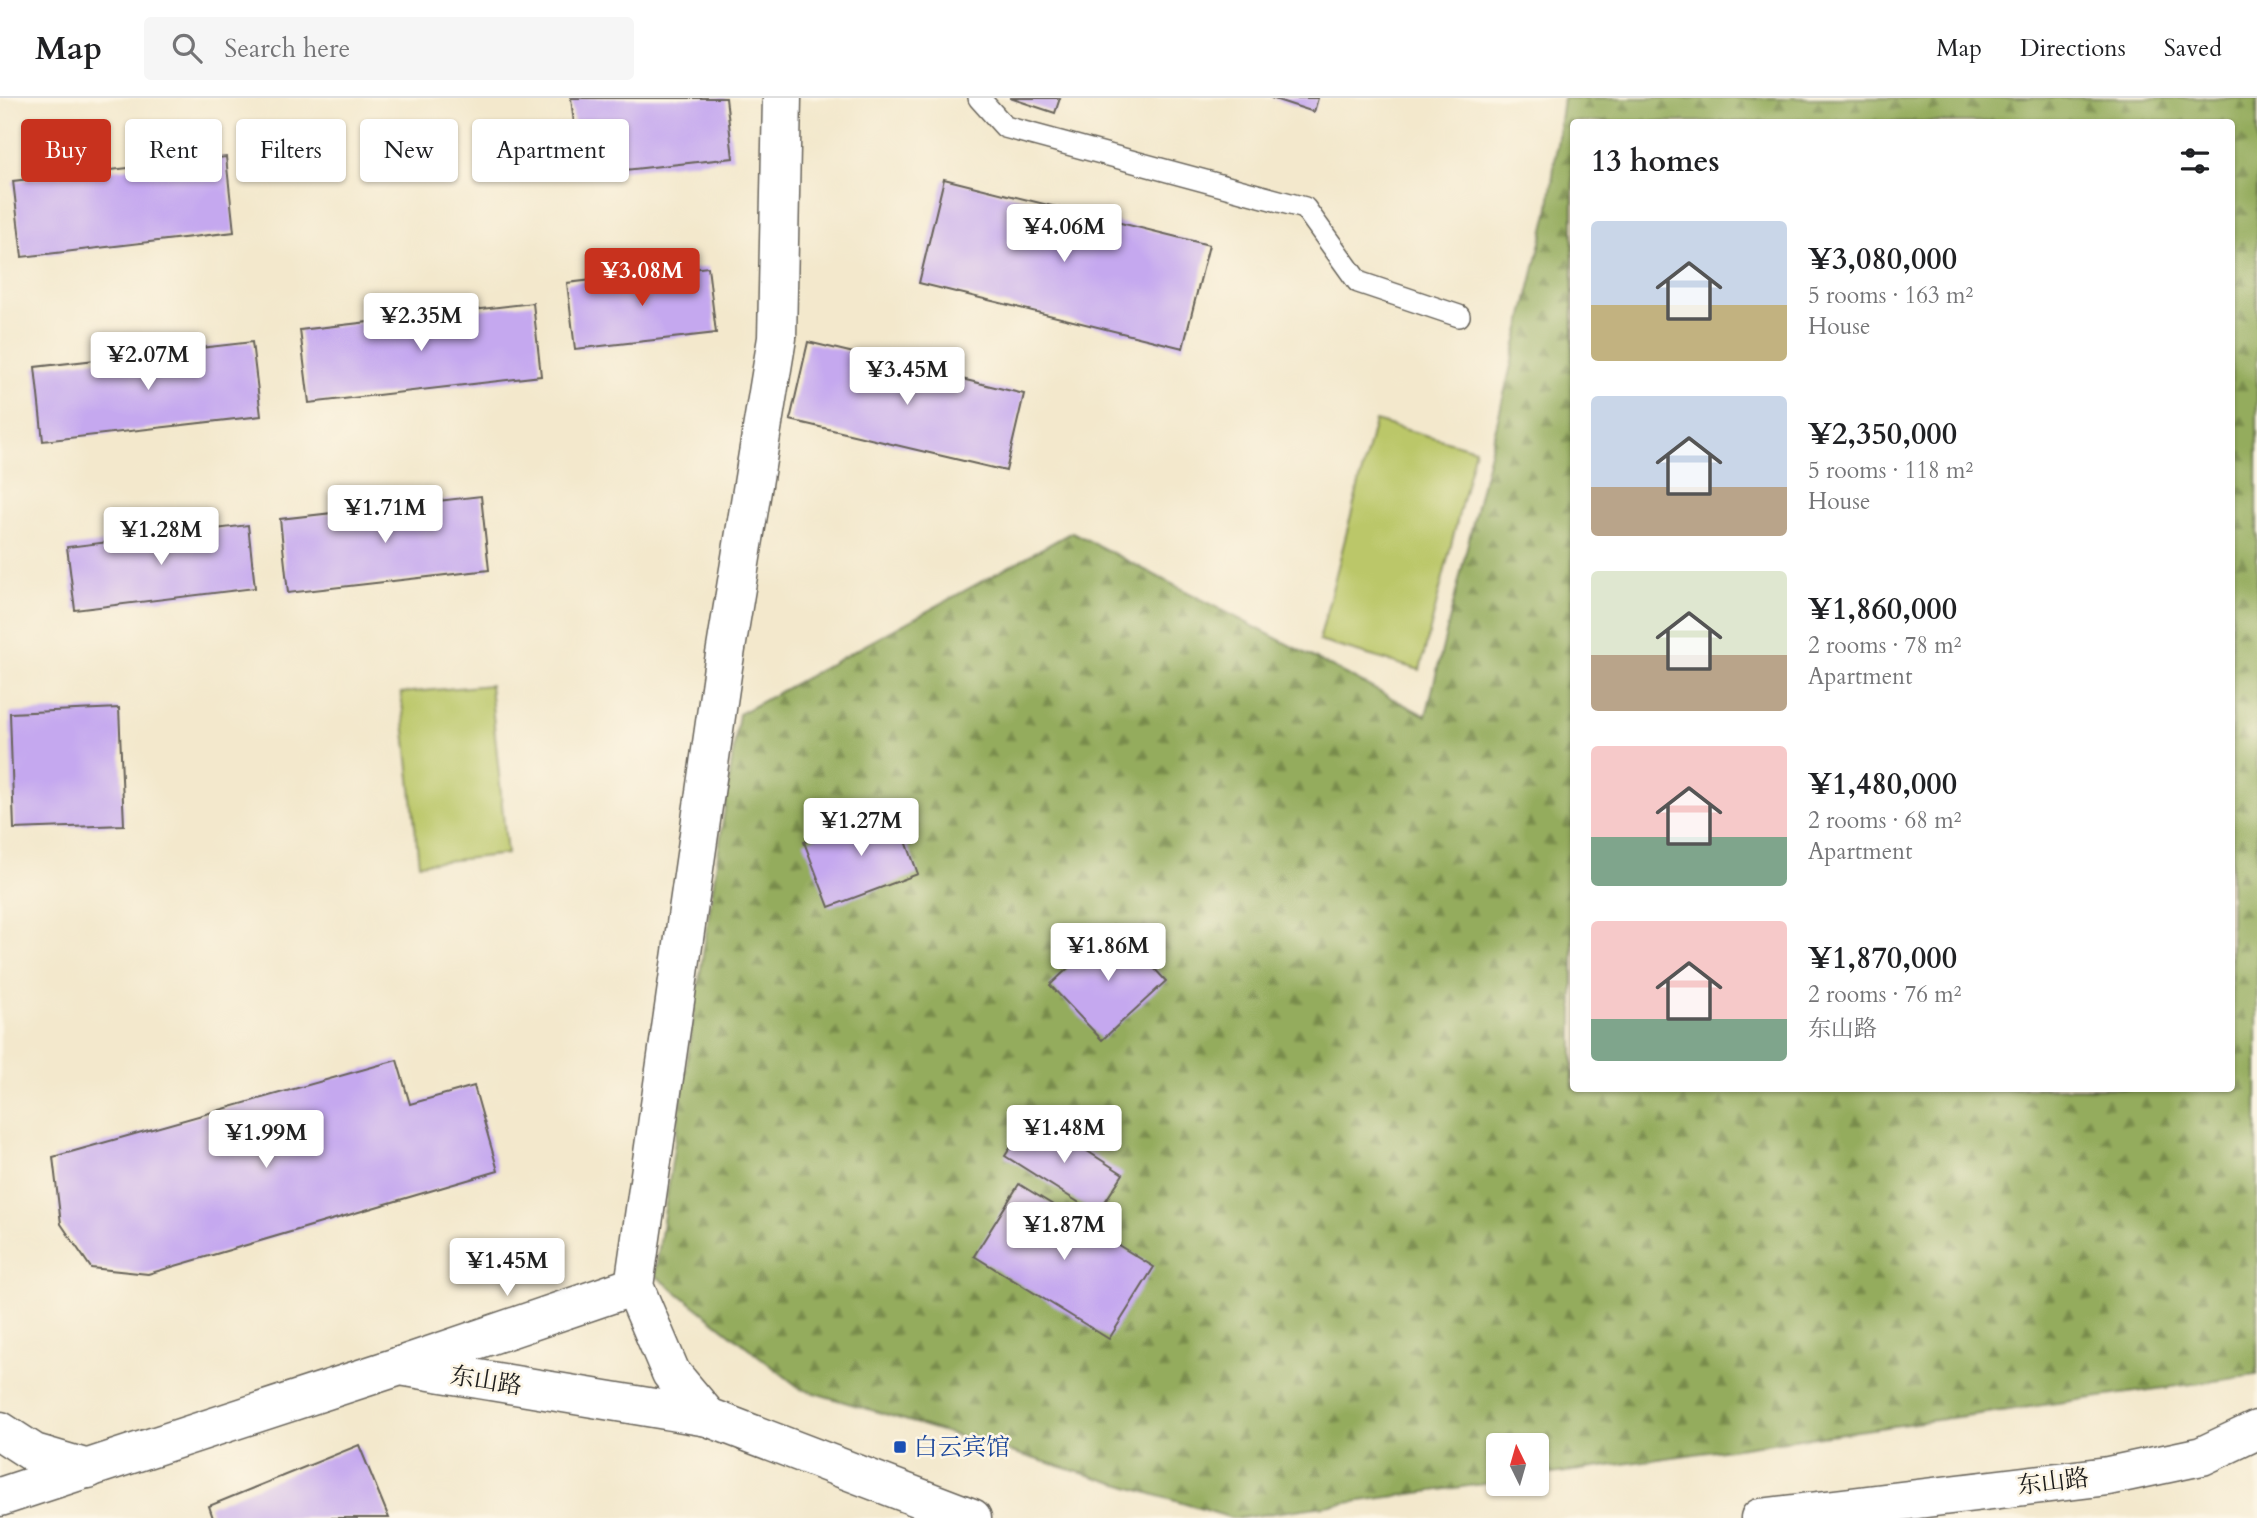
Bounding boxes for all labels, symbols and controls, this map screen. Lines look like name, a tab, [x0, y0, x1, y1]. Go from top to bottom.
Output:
search box	[144, 17, 634, 80]
text: Map	[35, 26, 102, 71]
icon: search	[168, 29, 206, 67]
text: Search here	[224, 31, 350, 66]
text: Map	[1936, 32, 1982, 65]
text: Directions	[2020, 32, 2126, 65]
text: Saved	[2164, 32, 2222, 65]
chip: Buy	[21, 119, 111, 182]
chip: Rent	[125, 119, 222, 182]
chip: Filters	[236, 119, 346, 182]
chip: New	[360, 119, 458, 182]
chip: Apartment	[472, 119, 629, 182]
text: 13 homes	[1591, 141, 1720, 182]
icon: filters	[2176, 142, 2214, 180]
pin: ¥4.06M	[1007, 204, 1121, 264]
text: ¥4.06M	[1023, 211, 1105, 242]
text: ¥3,080,000	[1808, 239, 1957, 280]
pin: ¥3.08M	[585, 248, 699, 308]
icon: home	[1647, 249, 1731, 333]
text: ¥3.08M	[601, 255, 683, 286]
text: 5 rooms · 163 m²	[1808, 280, 1973, 311]
pin: ¥2.35M	[364, 294, 478, 353]
text: ¥2.35M	[380, 300, 462, 331]
text: House	[1808, 311, 1870, 342]
pin: ¥2.07M	[91, 332, 205, 392]
text: ¥2.07M	[107, 339, 189, 370]
pin: ¥3.45M	[850, 348, 964, 407]
text: ¥3.45M	[866, 354, 948, 385]
text: ¥2,350,000	[1808, 414, 1957, 455]
icon: home	[1647, 424, 1731, 508]
text: 5 rooms · 118 m²	[1808, 455, 1973, 486]
pin: ¥1.71M	[328, 486, 442, 545]
text: House	[1808, 486, 1870, 517]
text: ¥1.71M	[344, 492, 426, 523]
pin: ¥1.28M	[104, 508, 218, 567]
text: ¥1.28M	[120, 514, 202, 545]
text: ¥1,860,000	[1808, 589, 1957, 630]
icon: home	[1647, 599, 1731, 683]
text: 2 rooms · 78 m²	[1808, 630, 1961, 661]
text: Apartment	[1808, 661, 1912, 692]
text: ¥1,480,000	[1808, 764, 1957, 805]
icon: home	[1647, 774, 1731, 858]
pin: ¥1.27M	[804, 798, 918, 858]
text: ¥1.27M	[820, 805, 902, 836]
text: 2 rooms · 68 m²	[1808, 805, 1961, 836]
text: Apartment	[1808, 836, 1912, 867]
pin: ¥1.86M	[1051, 924, 1165, 983]
text: ¥1.86M	[1067, 930, 1149, 961]
text: ¥1,870,000	[1808, 938, 1957, 979]
icon: home	[1647, 949, 1731, 1033]
text: 2 rooms · 76 m²	[1808, 979, 1961, 1010]
text: 东山路	[1808, 1013, 1877, 1044]
pin: ¥1.48M	[1007, 1105, 1121, 1165]
pin: ¥1.99M	[209, 1110, 323, 1170]
text: ¥1.48M	[1023, 1112, 1105, 1143]
text: ¥1.99M	[225, 1117, 307, 1148]
pin: ¥1.87M	[1007, 1202, 1121, 1262]
text: ¥1.87M	[1023, 1209, 1105, 1240]
pin: ¥1.45M	[450, 1238, 564, 1298]
text: ¥1.45M	[466, 1245, 548, 1276]
street label: 东山路	[448, 1359, 524, 1403]
place label: 白云宾馆	[914, 1431, 1010, 1464]
north arrow	[1486, 1433, 1549, 1496]
map controls	[1486, 1433, 1549, 1496]
marker: 白云宾馆	[892, 1439, 908, 1455]
street label: 东山路	[2015, 1461, 2091, 1503]

